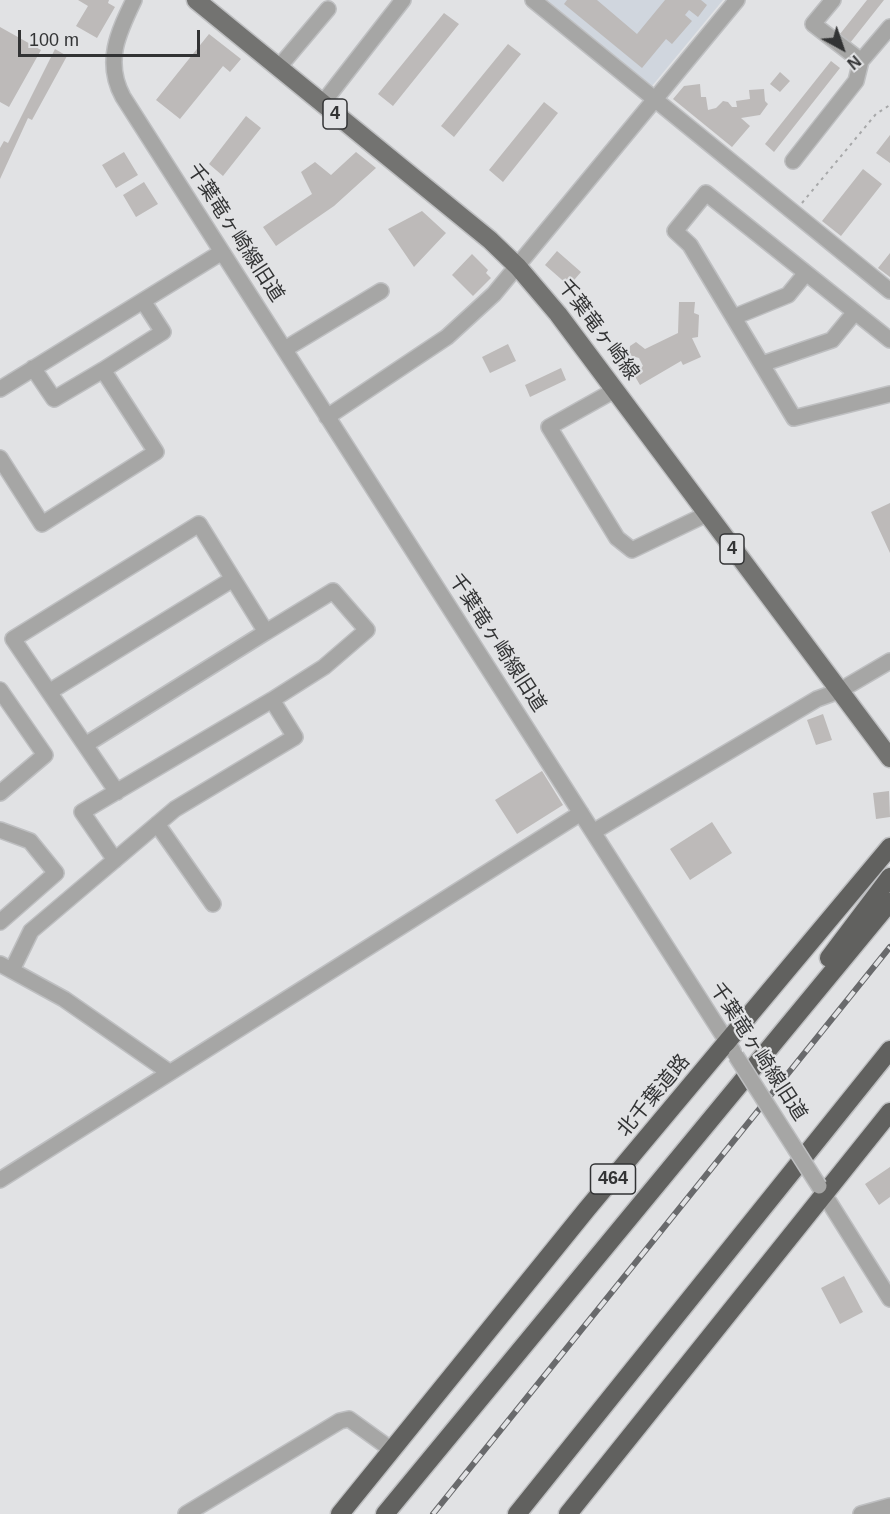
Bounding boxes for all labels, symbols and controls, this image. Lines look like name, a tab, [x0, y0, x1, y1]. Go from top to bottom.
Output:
scale bar	[21, 18, 202, 56]
north arrow	[812, 18, 872, 78]
text: 100 m	[29, 30, 79, 50]
text: N	[844, 52, 864, 72]
road number: 4	[323, 99, 347, 129]
street label: 千葉竜ヶ崎線旧道	[181, 159, 289, 307]
street label: 千葉竜ヶ崎線	[552, 275, 644, 385]
road number: 4	[720, 534, 744, 564]
street label: 千葉竜ヶ崎線旧道	[443, 569, 551, 717]
street label: 千葉竜ヶ崎線旧道	[704, 978, 812, 1126]
street label: 北千葉道路	[613, 1050, 695, 1142]
road number: 464	[590, 1164, 636, 1194]

